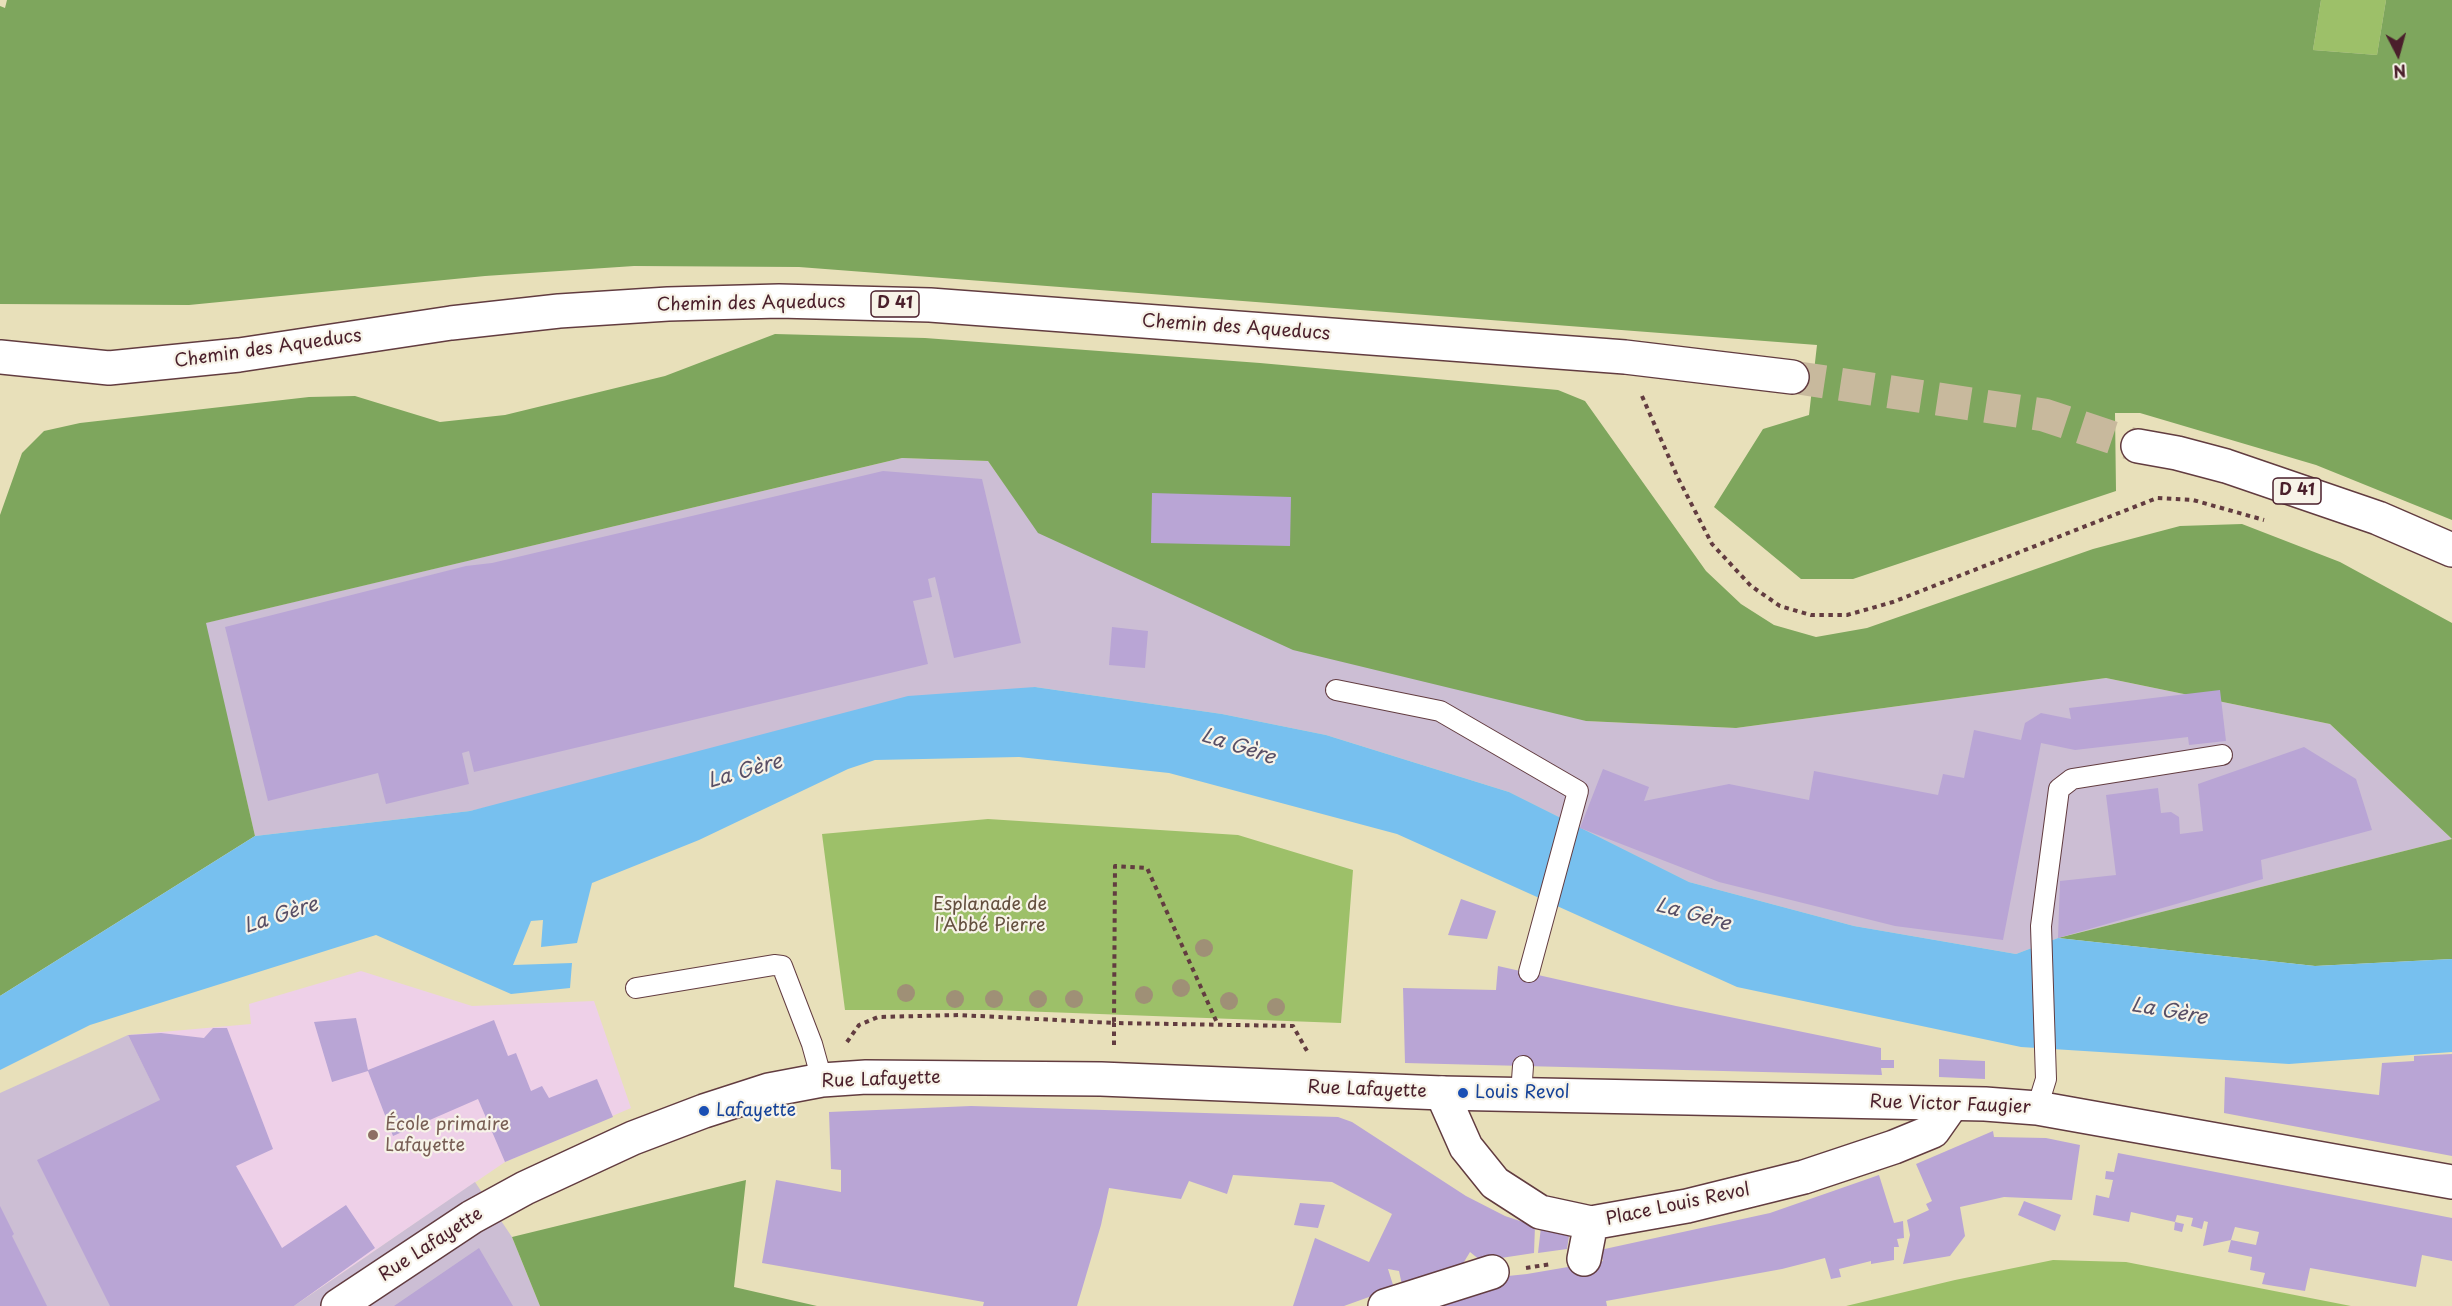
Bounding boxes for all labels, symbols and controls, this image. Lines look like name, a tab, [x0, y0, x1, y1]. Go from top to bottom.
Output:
north arrow	[2368, 24, 2428, 84]
text: N	[2392, 59, 2407, 84]
road number: D 41	[871, 291, 919, 317]
street label: Chemin des Aqueducs	[657, 292, 845, 316]
street label: Chemin des Aqueducs	[1141, 311, 1331, 345]
street label: Chemin des Aqueducs	[173, 325, 363, 373]
road number: D 41	[2273, 478, 2321, 504]
water label: La Gère	[1198, 724, 1278, 770]
water label: La Gère	[705, 750, 785, 794]
water label: La Gère	[241, 893, 321, 939]
park label: Esplanade de l'Abbé Pierre	[933, 894, 1047, 936]
water label: La Gère	[1653, 894, 1733, 936]
water label: La Gère	[2129, 994, 2209, 1030]
street label: Rue Lafayette	[821, 1067, 941, 1093]
street label: Rue Lafayette	[1307, 1077, 1427, 1103]
place label: Louis Revol	[1475, 1082, 1570, 1104]
marker: Louis Revol	[1456, 1086, 1470, 1100]
street label: Rue Victor Faugier	[1869, 1091, 2031, 1119]
place label: Lafayette	[716, 1100, 796, 1122]
marker: Lafayette	[697, 1104, 711, 1118]
place label: École primaire Lafayette	[385, 1114, 509, 1156]
marker: École primaire Lafayette	[366, 1128, 380, 1142]
street label: Place Louis Revol	[1604, 1179, 1752, 1231]
street label: Rue Lafayette	[375, 1203, 487, 1287]

